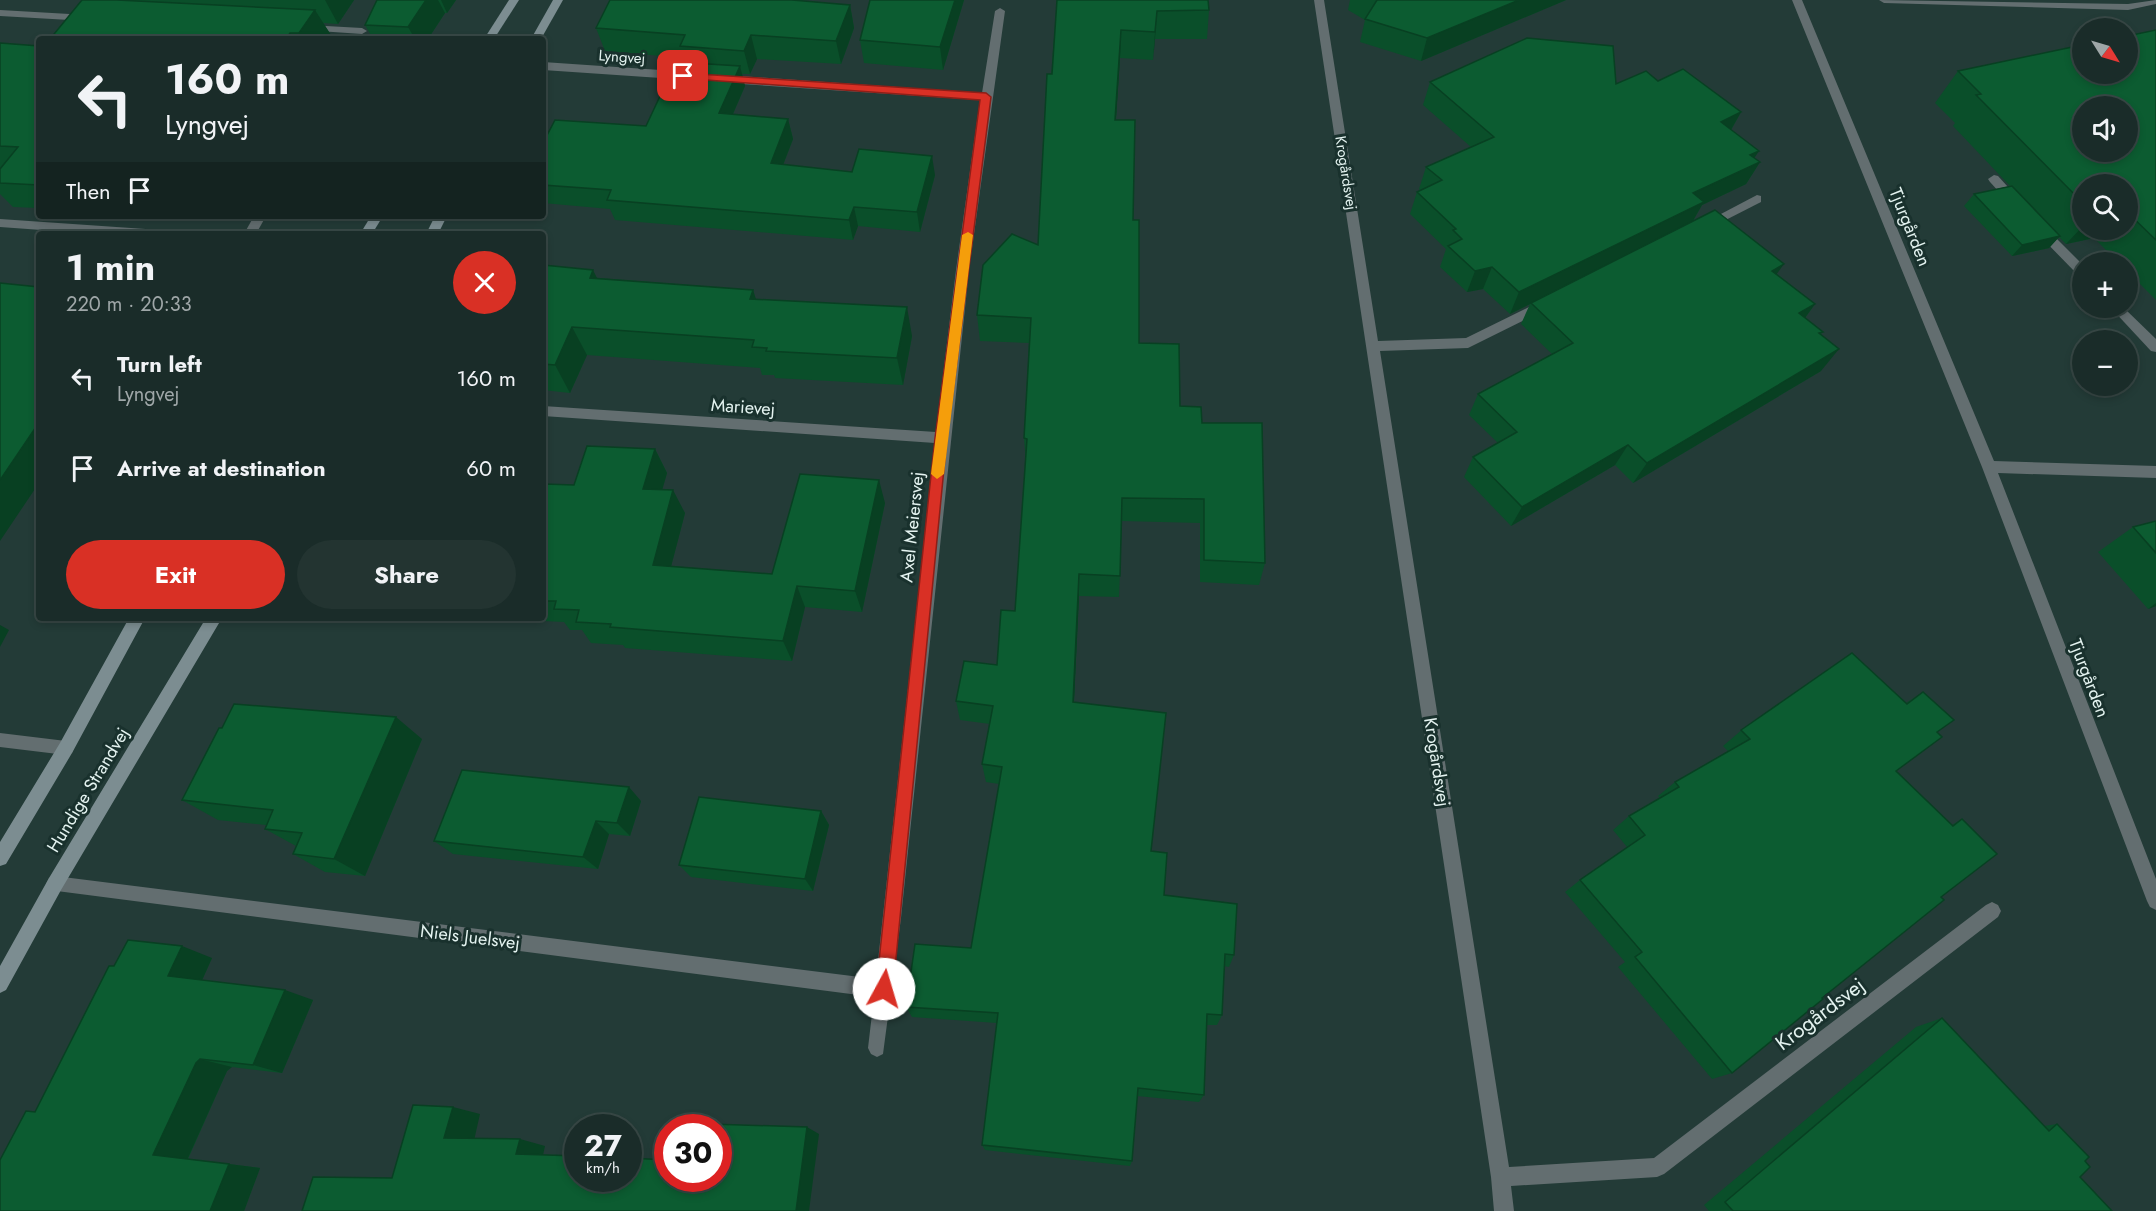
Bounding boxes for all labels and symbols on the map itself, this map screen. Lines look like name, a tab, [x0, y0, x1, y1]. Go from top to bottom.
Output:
north arrow	[2072, 18, 2138, 84]
street label: Lyngvej	[598, 44, 646, 70]
pin	[657, 50, 708, 101]
street label: Krogårdsvej	[1329, 134, 1363, 212]
street label: Tjurgården	[1883, 184, 1937, 270]
street label: Marievej	[710, 392, 776, 422]
street label: Axel Meiersvej	[893, 470, 931, 584]
street label: Tjurgården	[2062, 635, 2116, 721]
street label: Krogårdsvej	[1417, 716, 1457, 808]
street label: Hundige Strandvej	[40, 723, 136, 857]
street label: Niels Juelsvej	[419, 918, 521, 956]
position arrow	[852, 957, 916, 1021]
street label: Krogårdsvej	[1769, 970, 1871, 1058]
speed limit sign: 30	[654, 1114, 732, 1192]

